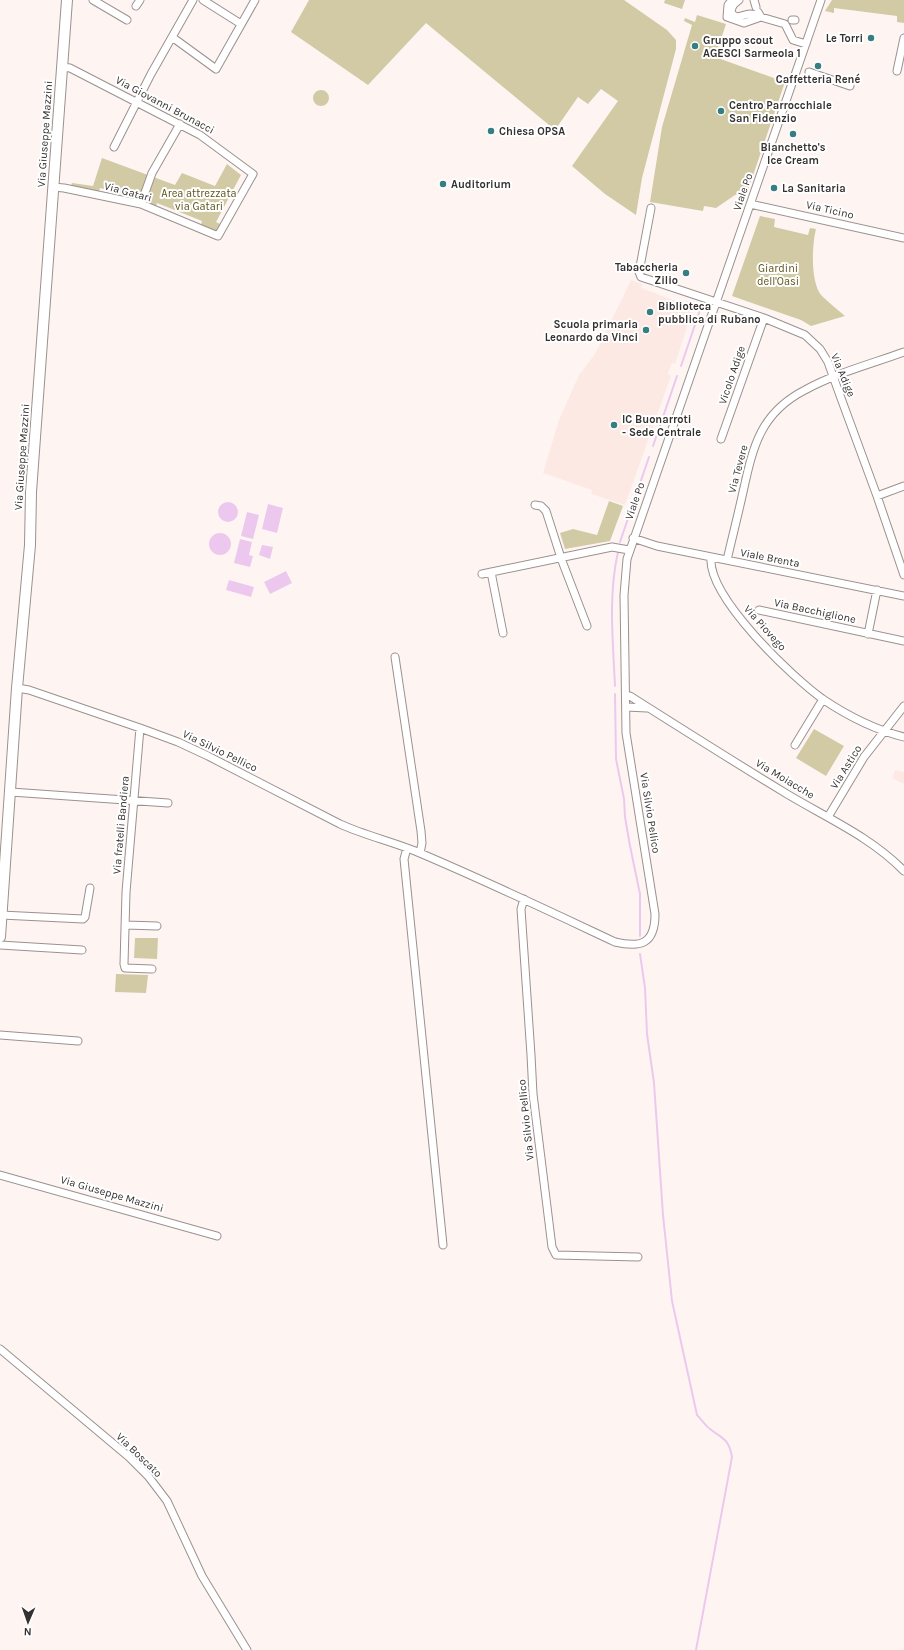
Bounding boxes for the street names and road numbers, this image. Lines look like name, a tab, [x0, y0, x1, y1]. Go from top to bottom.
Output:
street label: Via Giovanni Brunacci	[113, 73, 217, 137]
street label: Via Giuseppe Mazzini	[35, 80, 55, 188]
street label: Viale Po	[731, 171, 755, 213]
street label: Via Gatari	[103, 179, 153, 205]
street label: Via Ticino	[805, 198, 855, 222]
street label: Vicolo Adige	[716, 344, 748, 406]
street label: Via Adige	[828, 351, 858, 399]
street label: Via Giuseppe Mazzini	[12, 403, 32, 511]
street label: Via Tevere	[725, 443, 751, 494]
street label: Viale Po	[623, 480, 647, 522]
street label: Viale Brenta	[739, 546, 801, 570]
street label: Via Bacchiglione	[773, 596, 857, 626]
street label: Via Piovego	[741, 603, 789, 653]
street label: Via Silvio Pellico	[181, 727, 259, 775]
street label: Via Astico	[827, 743, 865, 791]
street label: Via Moiacche	[753, 756, 817, 802]
street label: Via Silvio Pellico	[637, 772, 663, 854]
street label: Via fratelli Bandiera	[110, 775, 132, 875]
street label: Via Silvio Pellico	[515, 1079, 537, 1161]
street label: Via Giuseppe Mazzini	[59, 1173, 165, 1215]
street label: Via Boscato	[113, 1430, 165, 1480]

